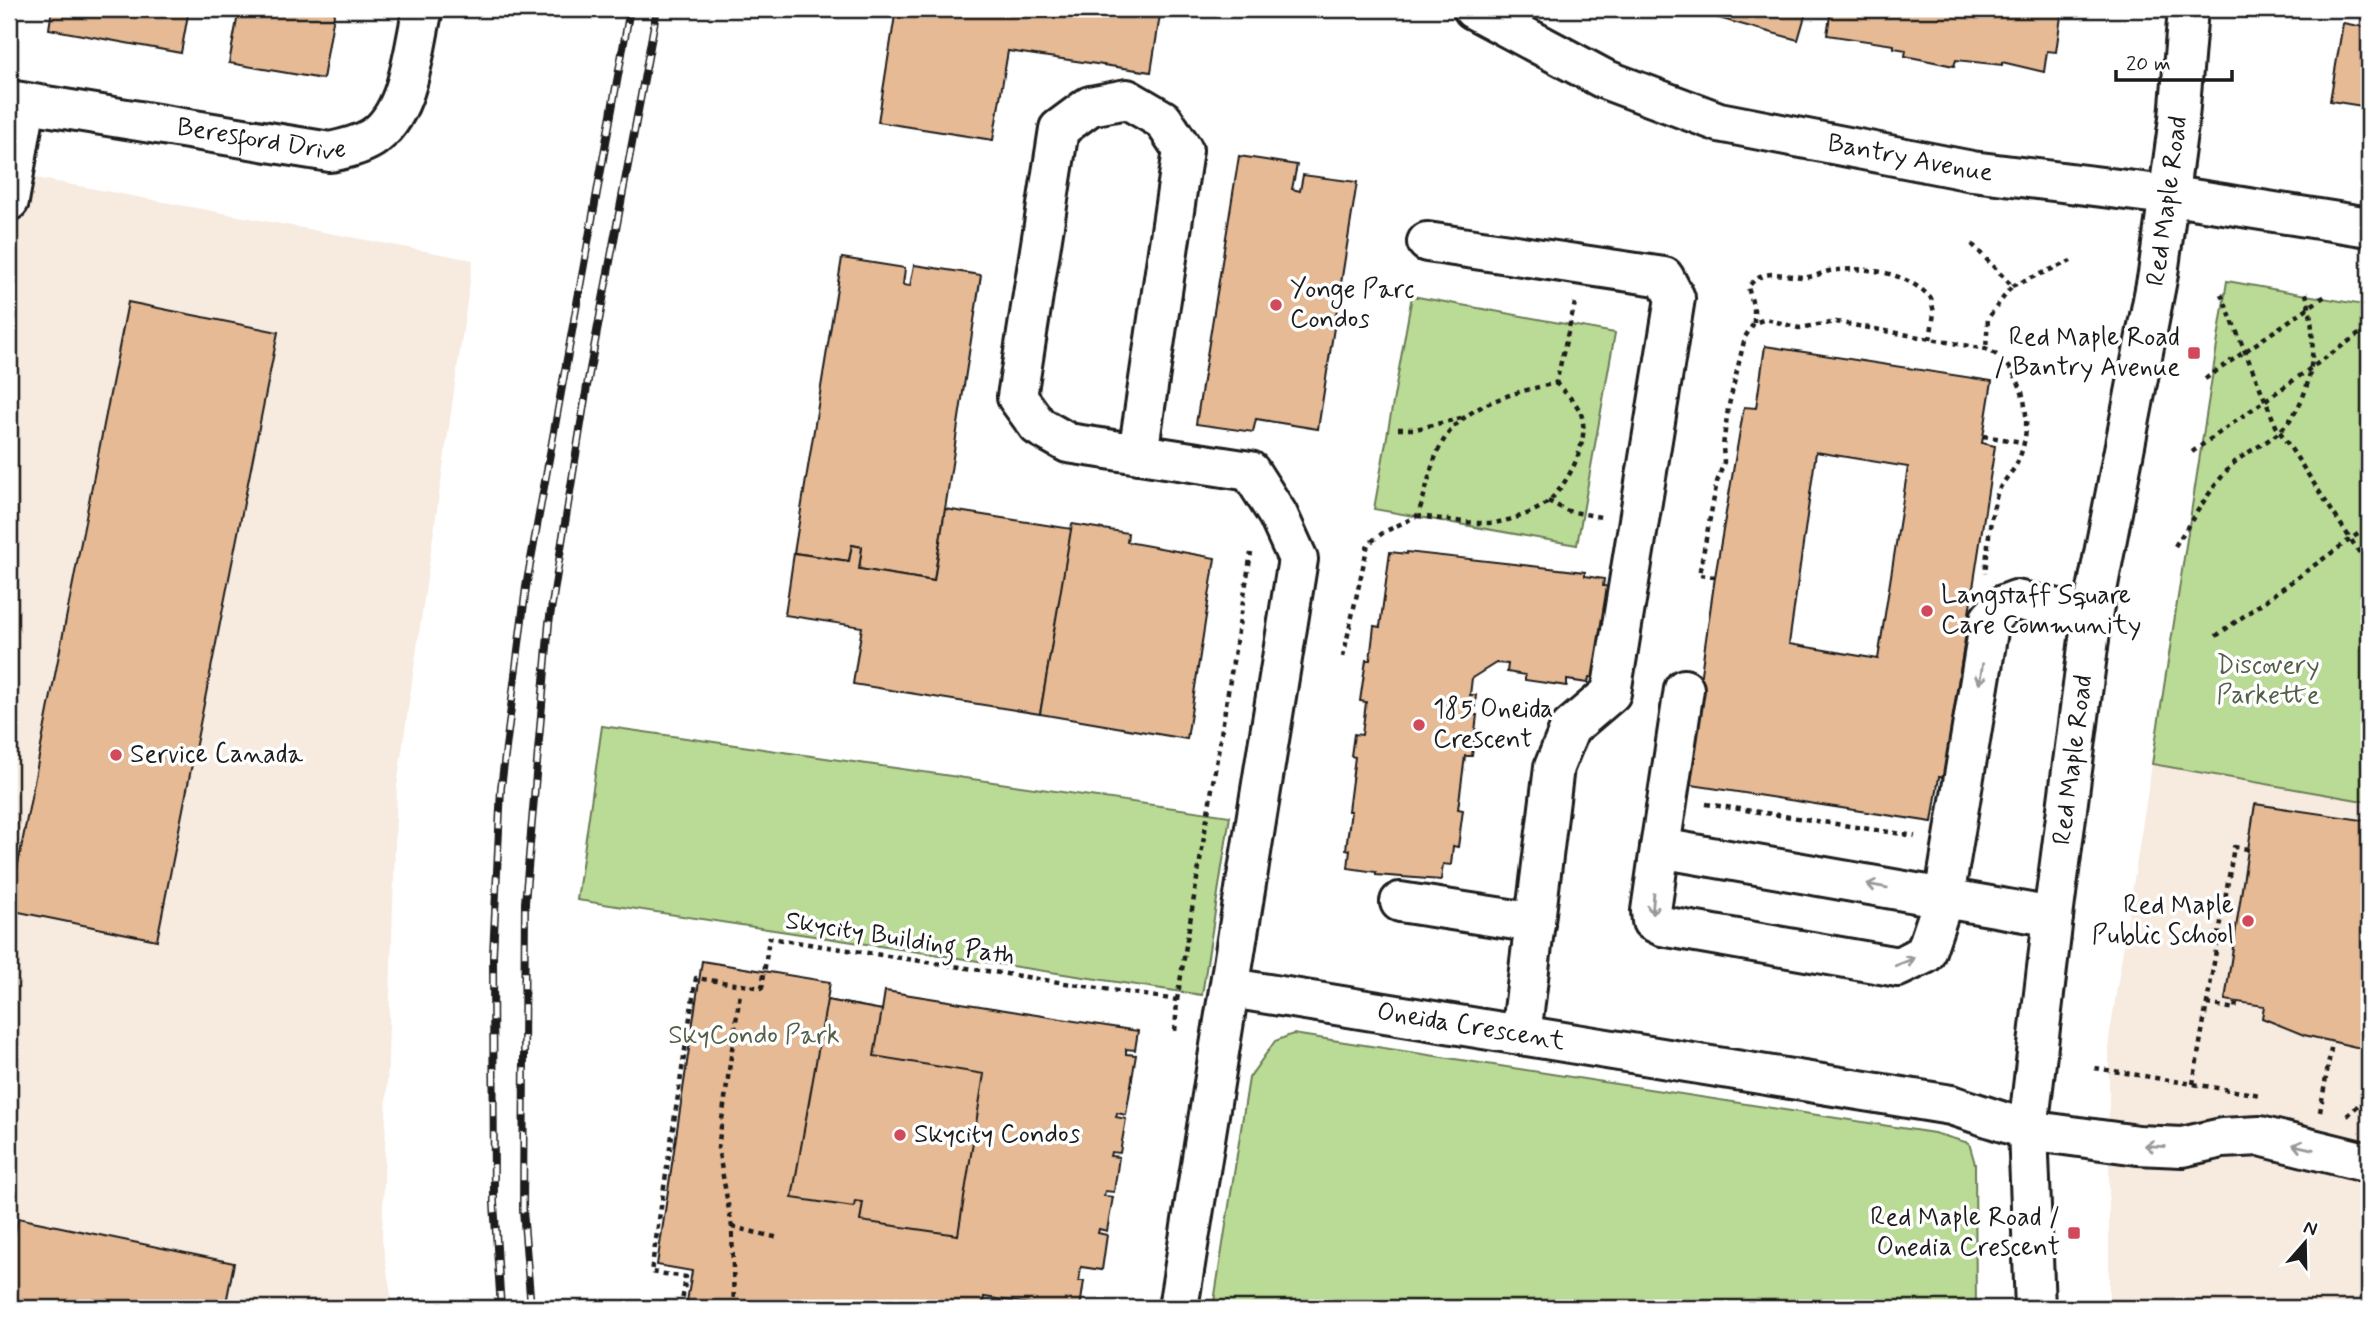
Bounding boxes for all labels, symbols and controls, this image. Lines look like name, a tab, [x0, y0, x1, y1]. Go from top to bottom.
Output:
scale bar	[2116, 38, 2231, 82]
text: 20 m	[2126, 50, 2171, 78]
street label: Beresford Drive	[174, 110, 350, 170]
street label: Red Maple Road	[2139, 114, 2196, 289]
street label: Bantry Avenue	[1825, 126, 1995, 190]
place label: Yonge Parc Condos	[1290, 273, 1415, 337]
marker: Yonge Parc Condos	[1268, 297, 1284, 313]
place label: Red Maple Road / Bantry Avenue	[1994, 321, 2180, 385]
marker: Red Maple Road / Bantry Avenue	[2186, 345, 2202, 361]
place label: Langstaff Square Care Community	[1941, 579, 2141, 643]
marker: Langstaff Square Care Community	[1919, 603, 1935, 619]
park label: Discovery Parkette	[2217, 649, 2320, 713]
one-way arrow	[1974, 662, 1987, 685]
street label: Red Maple Road	[2045, 673, 2101, 847]
place label: 185 Oneida Crescent	[1433, 693, 1553, 757]
marker: 185 Oneida Crescent	[1411, 717, 1427, 733]
place label: Service Canada	[130, 738, 304, 772]
marker: Service Canada	[108, 747, 124, 763]
one-way arrow	[1866, 879, 1889, 892]
place label: Red Maple Public School	[2092, 889, 2234, 953]
one-way arrow	[1646, 892, 1659, 915]
street label: Skycity Building Path	[782, 904, 1017, 977]
marker: Red Maple Public School	[2240, 913, 2256, 929]
one-way arrow	[1894, 955, 1915, 967]
street label: Oneida Crescent	[1374, 995, 1567, 1059]
park label: SkyCondo Park	[668, 1019, 840, 1053]
place label: Skycity Condos	[914, 1118, 1080, 1152]
marker: Skycity Condos	[892, 1127, 908, 1143]
one-way arrow	[2143, 1139, 2166, 1152]
one-way arrow	[2292, 1139, 2315, 1153]
place label: Red Maple Road / Onedia Crescent	[1870, 1201, 2060, 1265]
north arrow	[2270, 1208, 2340, 1278]
text: N	[2300, 1215, 2321, 1242]
marker: Red Maple Road / Onedia Crescent	[2066, 1225, 2082, 1241]

